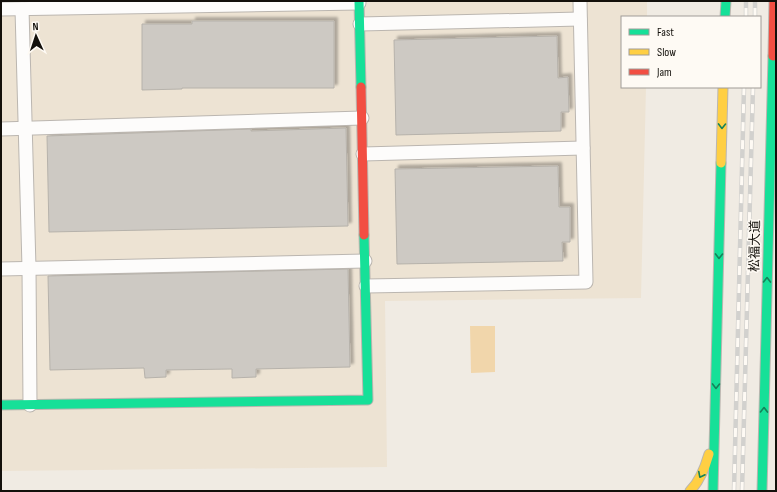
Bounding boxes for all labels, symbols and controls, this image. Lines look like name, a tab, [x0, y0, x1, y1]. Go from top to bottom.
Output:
north arrow	[16, 16, 56, 56]
legend	[621, 16, 761, 88]
text: N	[32, 20, 39, 33]
text: Fast	[657, 25, 674, 40]
text: Slow	[657, 45, 676, 60]
text: Jam	[656, 65, 672, 80]
one-way arrow	[718, 123, 727, 129]
street label: 松福大道	[747, 220, 763, 272]
one-way arrow	[715, 253, 723, 259]
one-way arrow	[763, 277, 771, 283]
one-way arrow	[712, 383, 720, 389]
one-way arrow	[760, 407, 768, 413]
one-way arrow	[698, 471, 706, 478]

